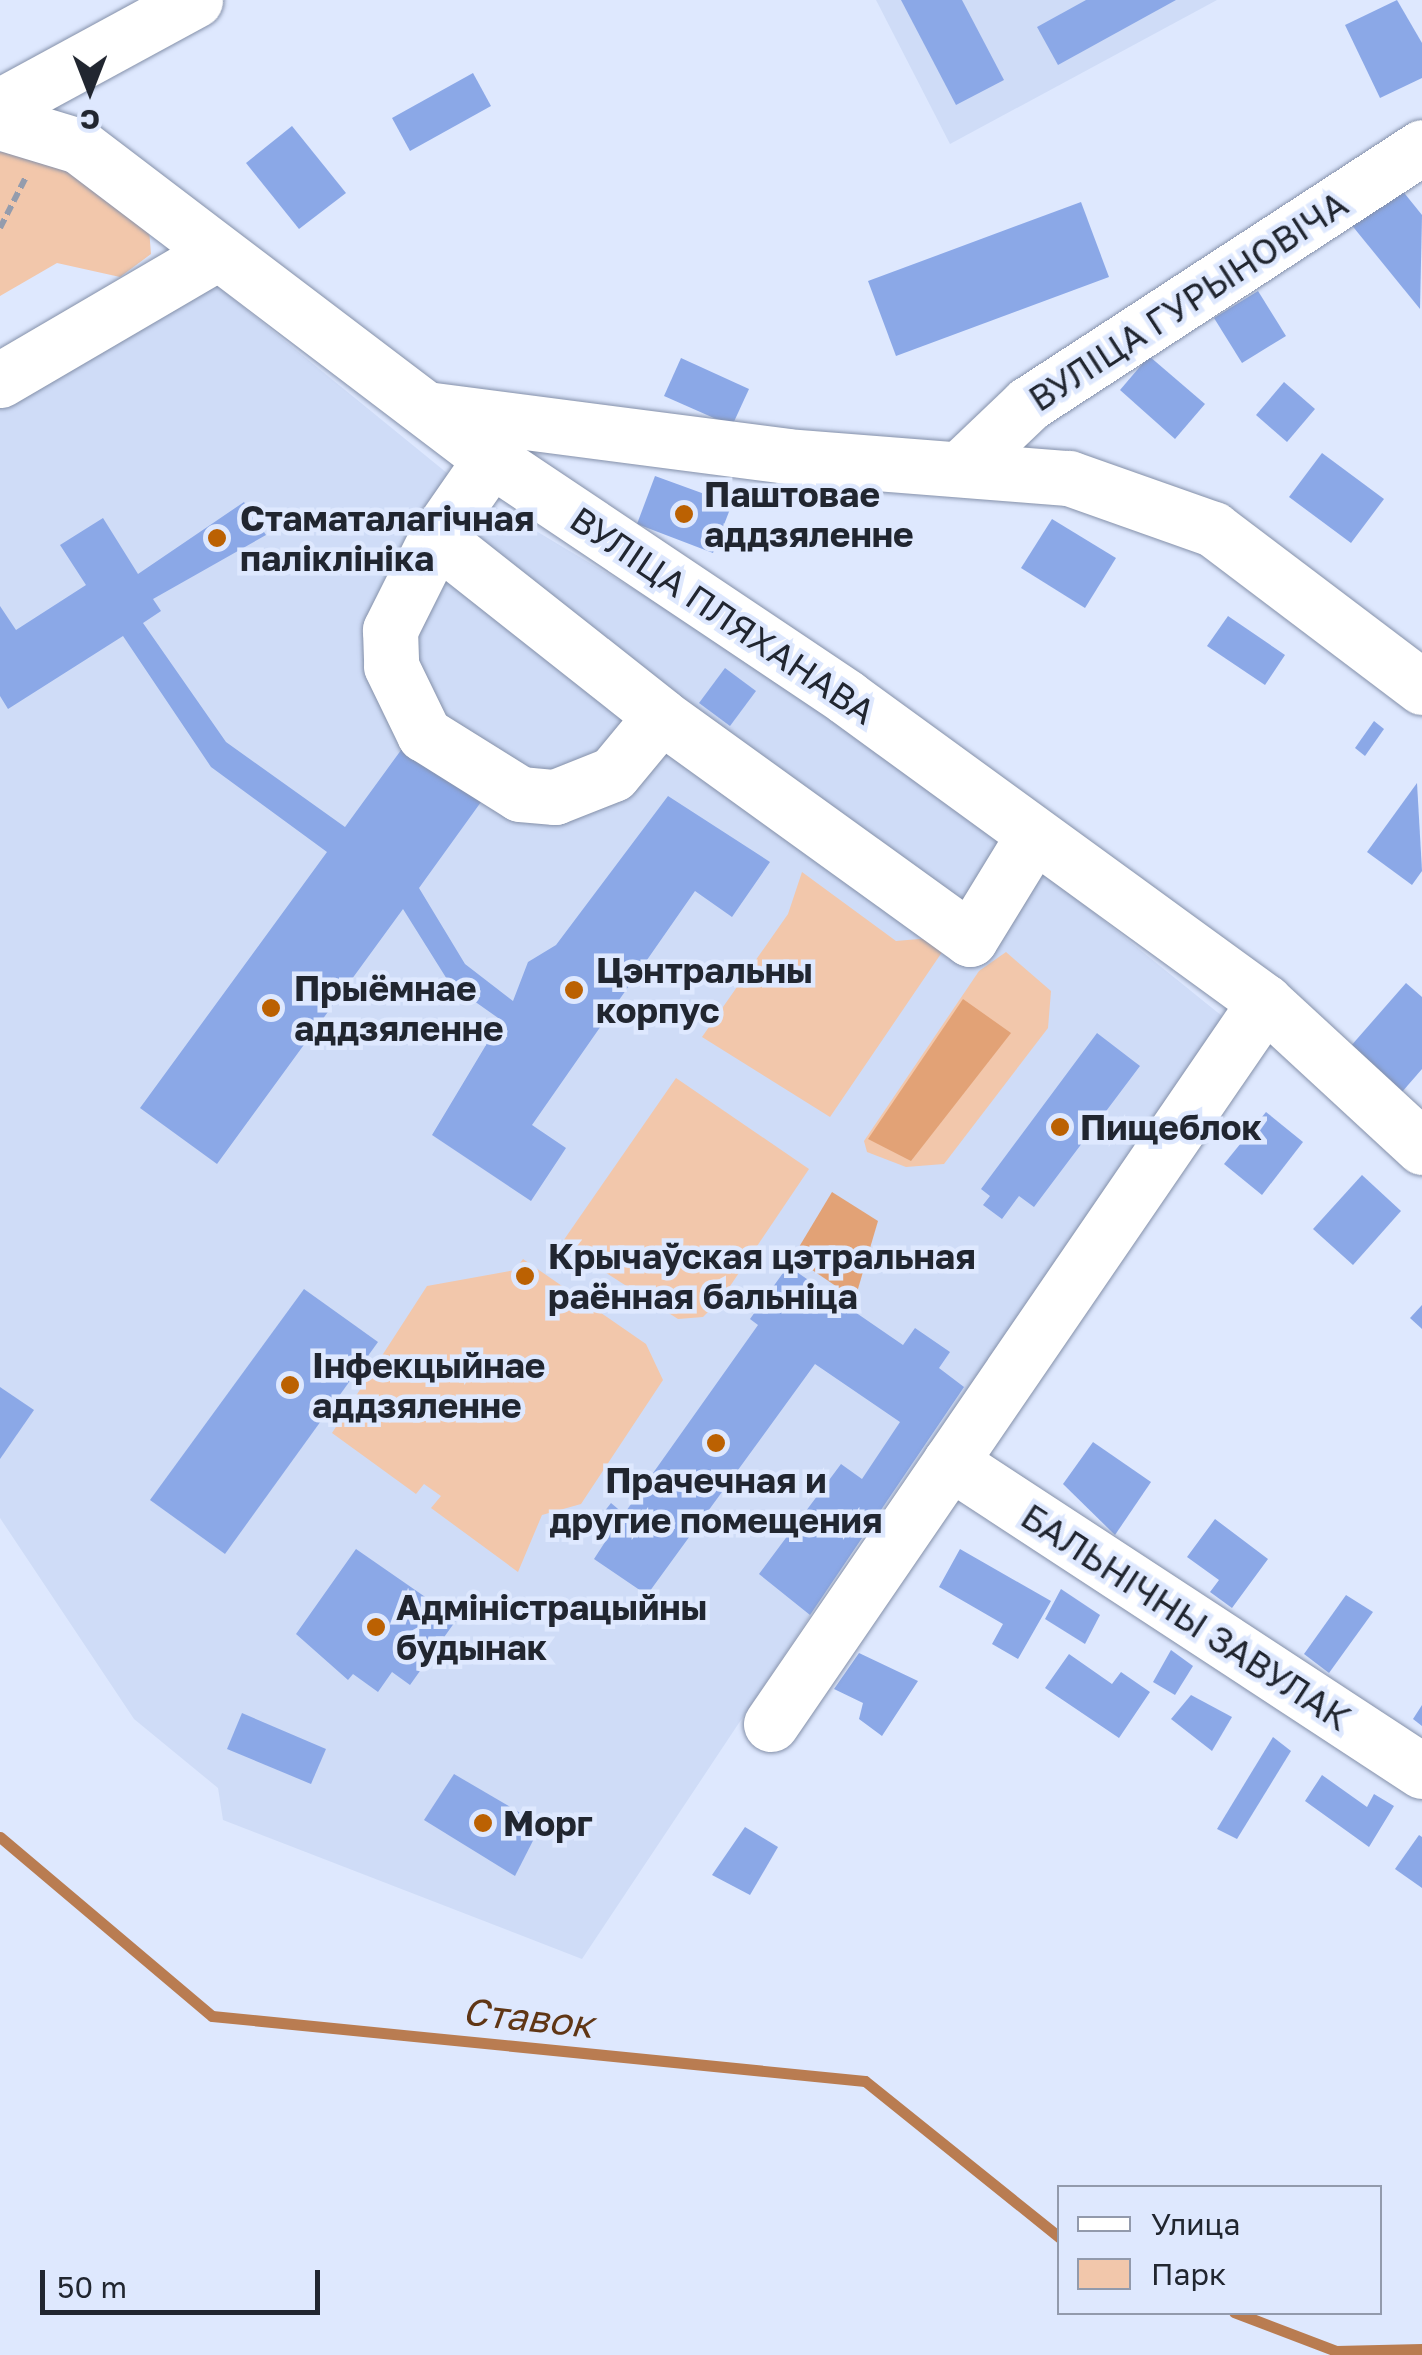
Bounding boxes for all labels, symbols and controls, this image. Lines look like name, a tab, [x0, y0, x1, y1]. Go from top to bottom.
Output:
north arrow	[40, 40, 140, 140]
text: С	[80, 104, 100, 137]
street label: ВУЛІЦА ГУРЫНОВІЧА	[1021, 182, 1355, 420]
place label: Паштовае аддзяленне	[704, 473, 914, 555]
place label: Стаматалагічная паліклініка	[240, 497, 534, 579]
street label: ВУЛІЦА ПЛЯХАНАВА	[563, 497, 883, 733]
marker: Паштовае аддзяленне	[673, 503, 695, 525]
marker: Стаматалагічная паліклініка	[204, 525, 230, 551]
place label: Цэнтральны корпус	[596, 949, 813, 1031]
place label: Прыёмнае аддзяленне	[294, 967, 504, 1049]
marker: Цэнтральны корпус	[561, 977, 587, 1003]
marker: Прыёмнае аддзяленне	[258, 995, 284, 1021]
place label: Пищеблок	[1080, 1106, 1262, 1148]
marker: Пищеблок	[1049, 1116, 1071, 1138]
place label: Крычаўская цэтральная раённая бальніца	[548, 1235, 976, 1317]
marker: Крычаўская цэтральная раённая бальніца	[512, 1263, 538, 1289]
place label: Інфекцыйнае аддзяленне	[312, 1344, 545, 1426]
marker: Інфекцыйнае аддзяленне	[277, 1372, 303, 1398]
marker: Прачечная и другие помещения	[705, 1432, 727, 1454]
place label: Прачечная и другие помещения	[550, 1459, 882, 1541]
street label: БАЛЬНІЧНЫ ЗАВУЛАК	[1014, 1495, 1358, 1739]
place label: Адміністрацыйны будынак	[396, 1586, 707, 1668]
marker: Адміністрацыйны будынак	[365, 1616, 387, 1638]
place label: Морг	[503, 1802, 593, 1844]
marker: Морг	[472, 1812, 494, 1834]
water label: Ставок	[460, 1987, 596, 2047]
legend	[1057, 2185, 1382, 2315]
text: Улица	[1151, 2206, 1240, 2242]
scale bar	[45, 2250, 325, 2312]
text: Парк	[1151, 2256, 1226, 2292]
text: 50 m	[57, 2269, 127, 2305]

